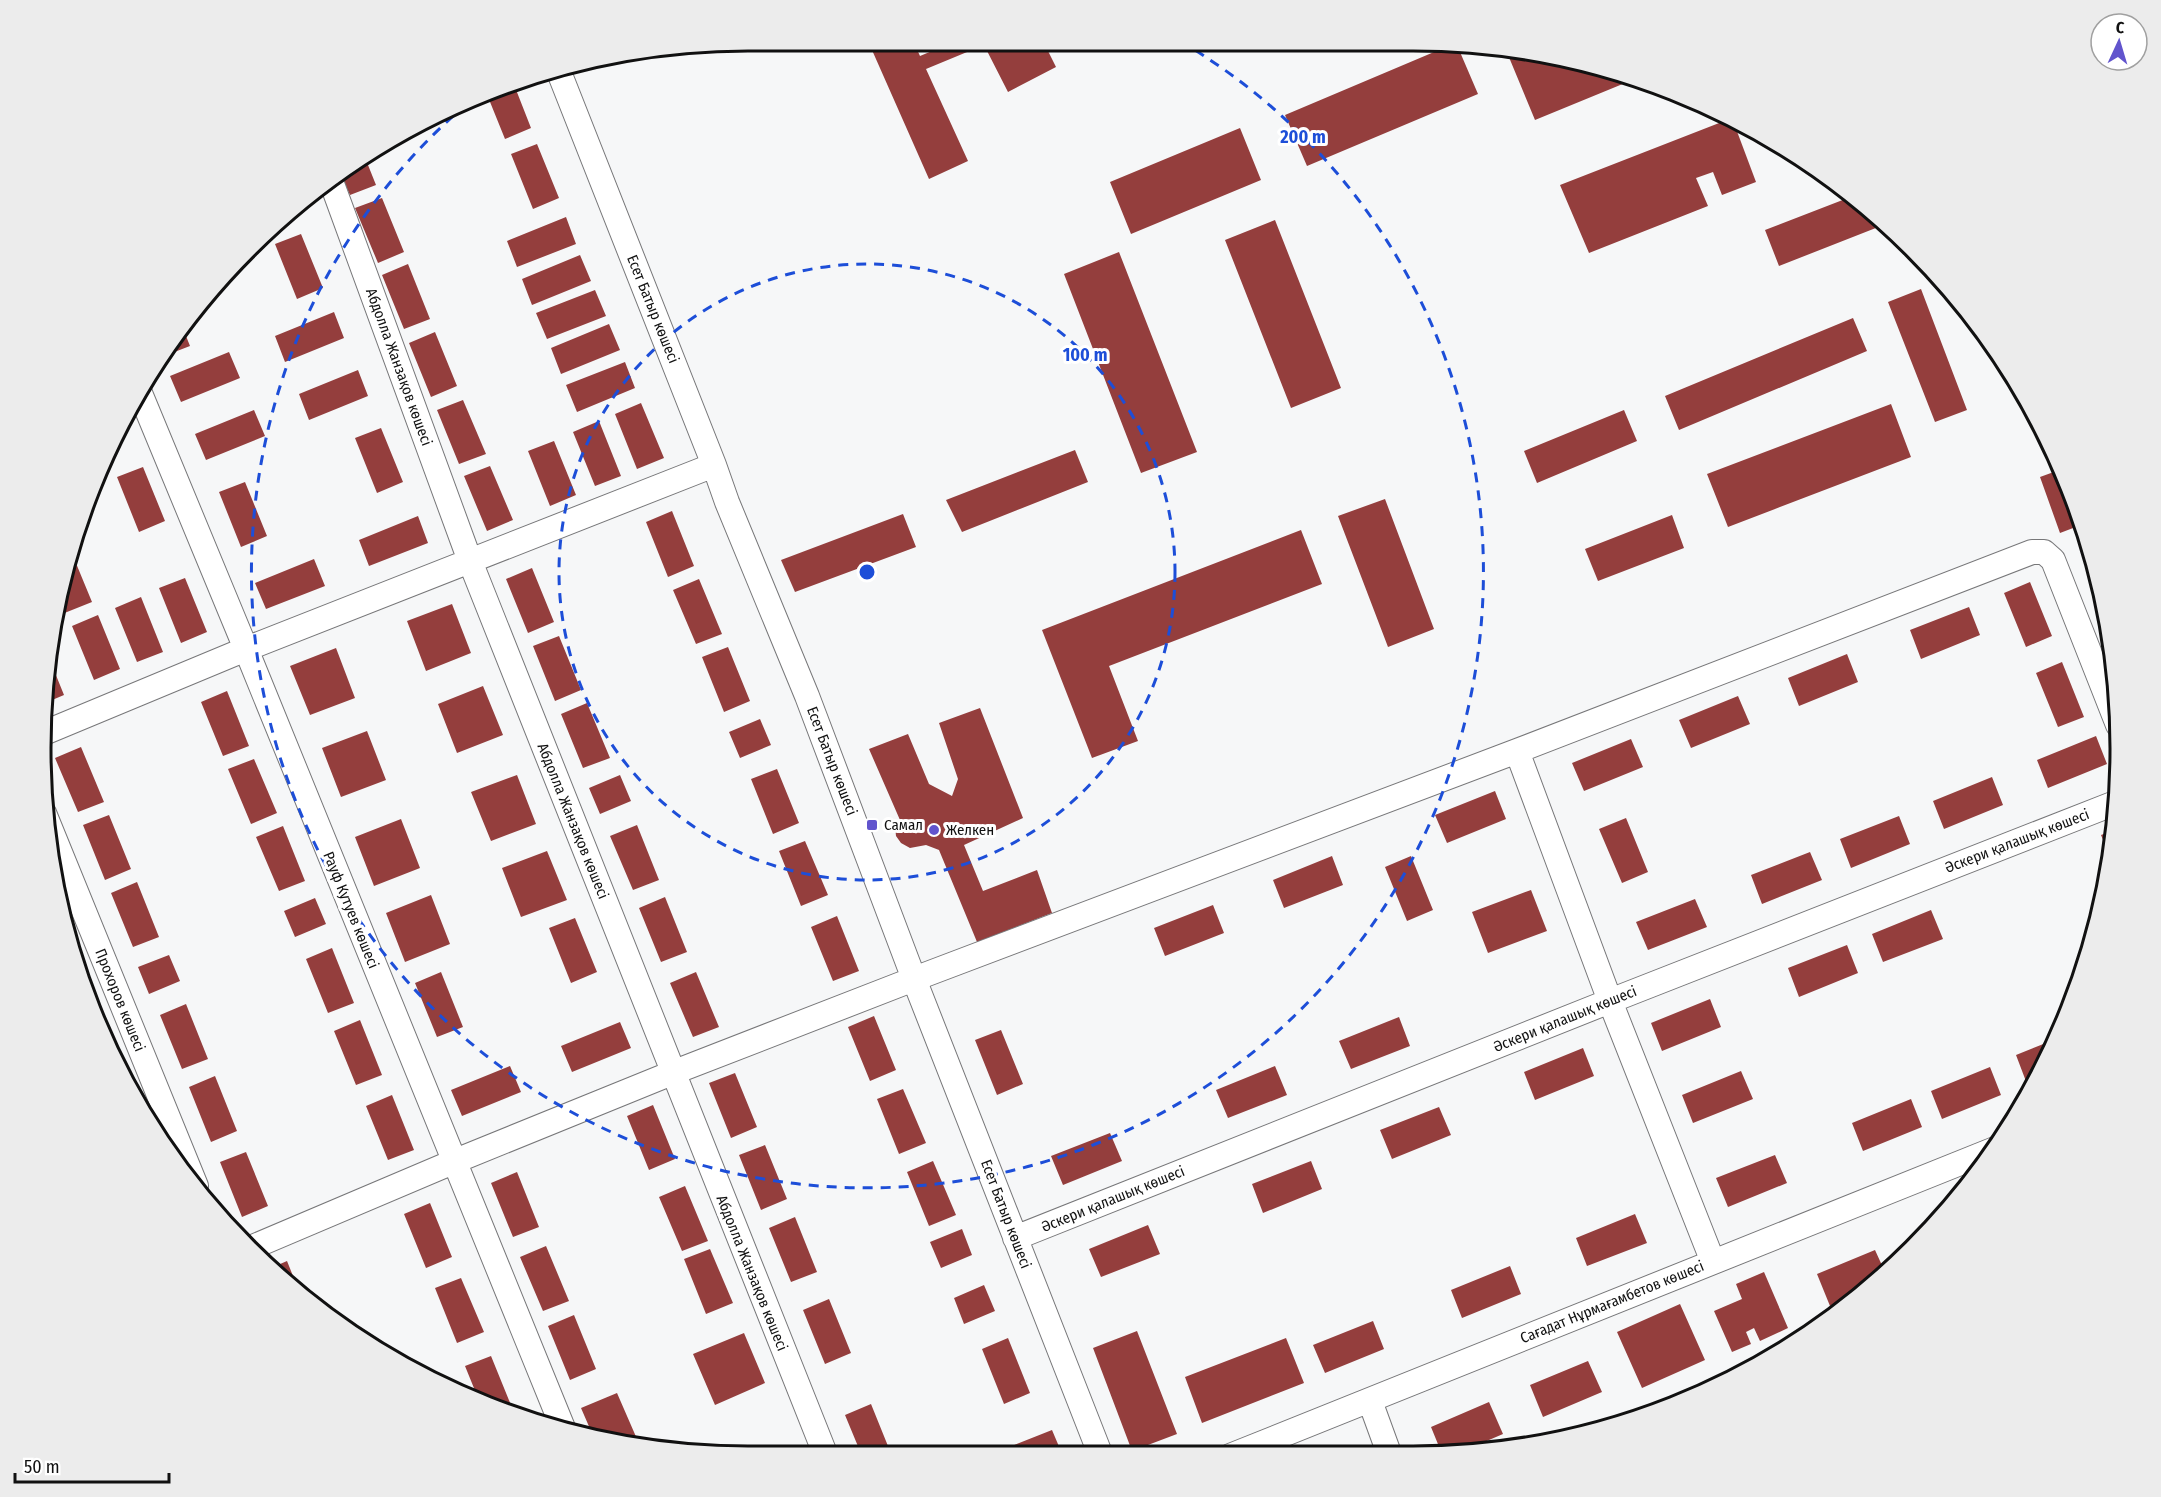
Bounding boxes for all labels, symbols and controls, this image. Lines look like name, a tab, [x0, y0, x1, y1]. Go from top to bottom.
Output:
north arrow	[2089, 12, 2149, 72]
text: С	[2115, 18, 2125, 37]
text: 200 m	[1279, 126, 1326, 148]
street label: Есет Батыр көшесі	[623, 252, 683, 366]
street label: Абдолла Жанзақов көшесі	[362, 286, 436, 448]
text: 100 m	[1063, 344, 1107, 366]
centre of rings	[857, 562, 877, 582]
street label: Есет Батыр көшесі	[803, 704, 861, 818]
street label: Абдолла Жанзақов көшесі	[534, 741, 612, 901]
street label: Әскери қалашық көшесі	[1942, 805, 2092, 877]
place label: Самал	[884, 816, 923, 834]
marker: Самал	[865, 818, 879, 832]
place label: Желкен	[946, 821, 994, 839]
marker: Желкен	[927, 823, 941, 837]
street label: Рауф Кутуев көшесі	[319, 849, 383, 971]
street label: Прохоров көшесі	[91, 946, 149, 1054]
street label: Әскери қалашық көшесі	[1491, 982, 1639, 1056]
street label: Есет Батыр көшесі	[977, 1157, 1035, 1271]
street label: Әскери қалашық көшесі	[1039, 1162, 1187, 1236]
street label: Абдолла Жанзақов көшесі	[713, 1193, 791, 1353]
street label: Сағадат Нұрмағамбетов көшесі	[1518, 1257, 1706, 1347]
scale bar	[15, 1446, 170, 1484]
text: 50 m	[24, 1456, 60, 1478]

